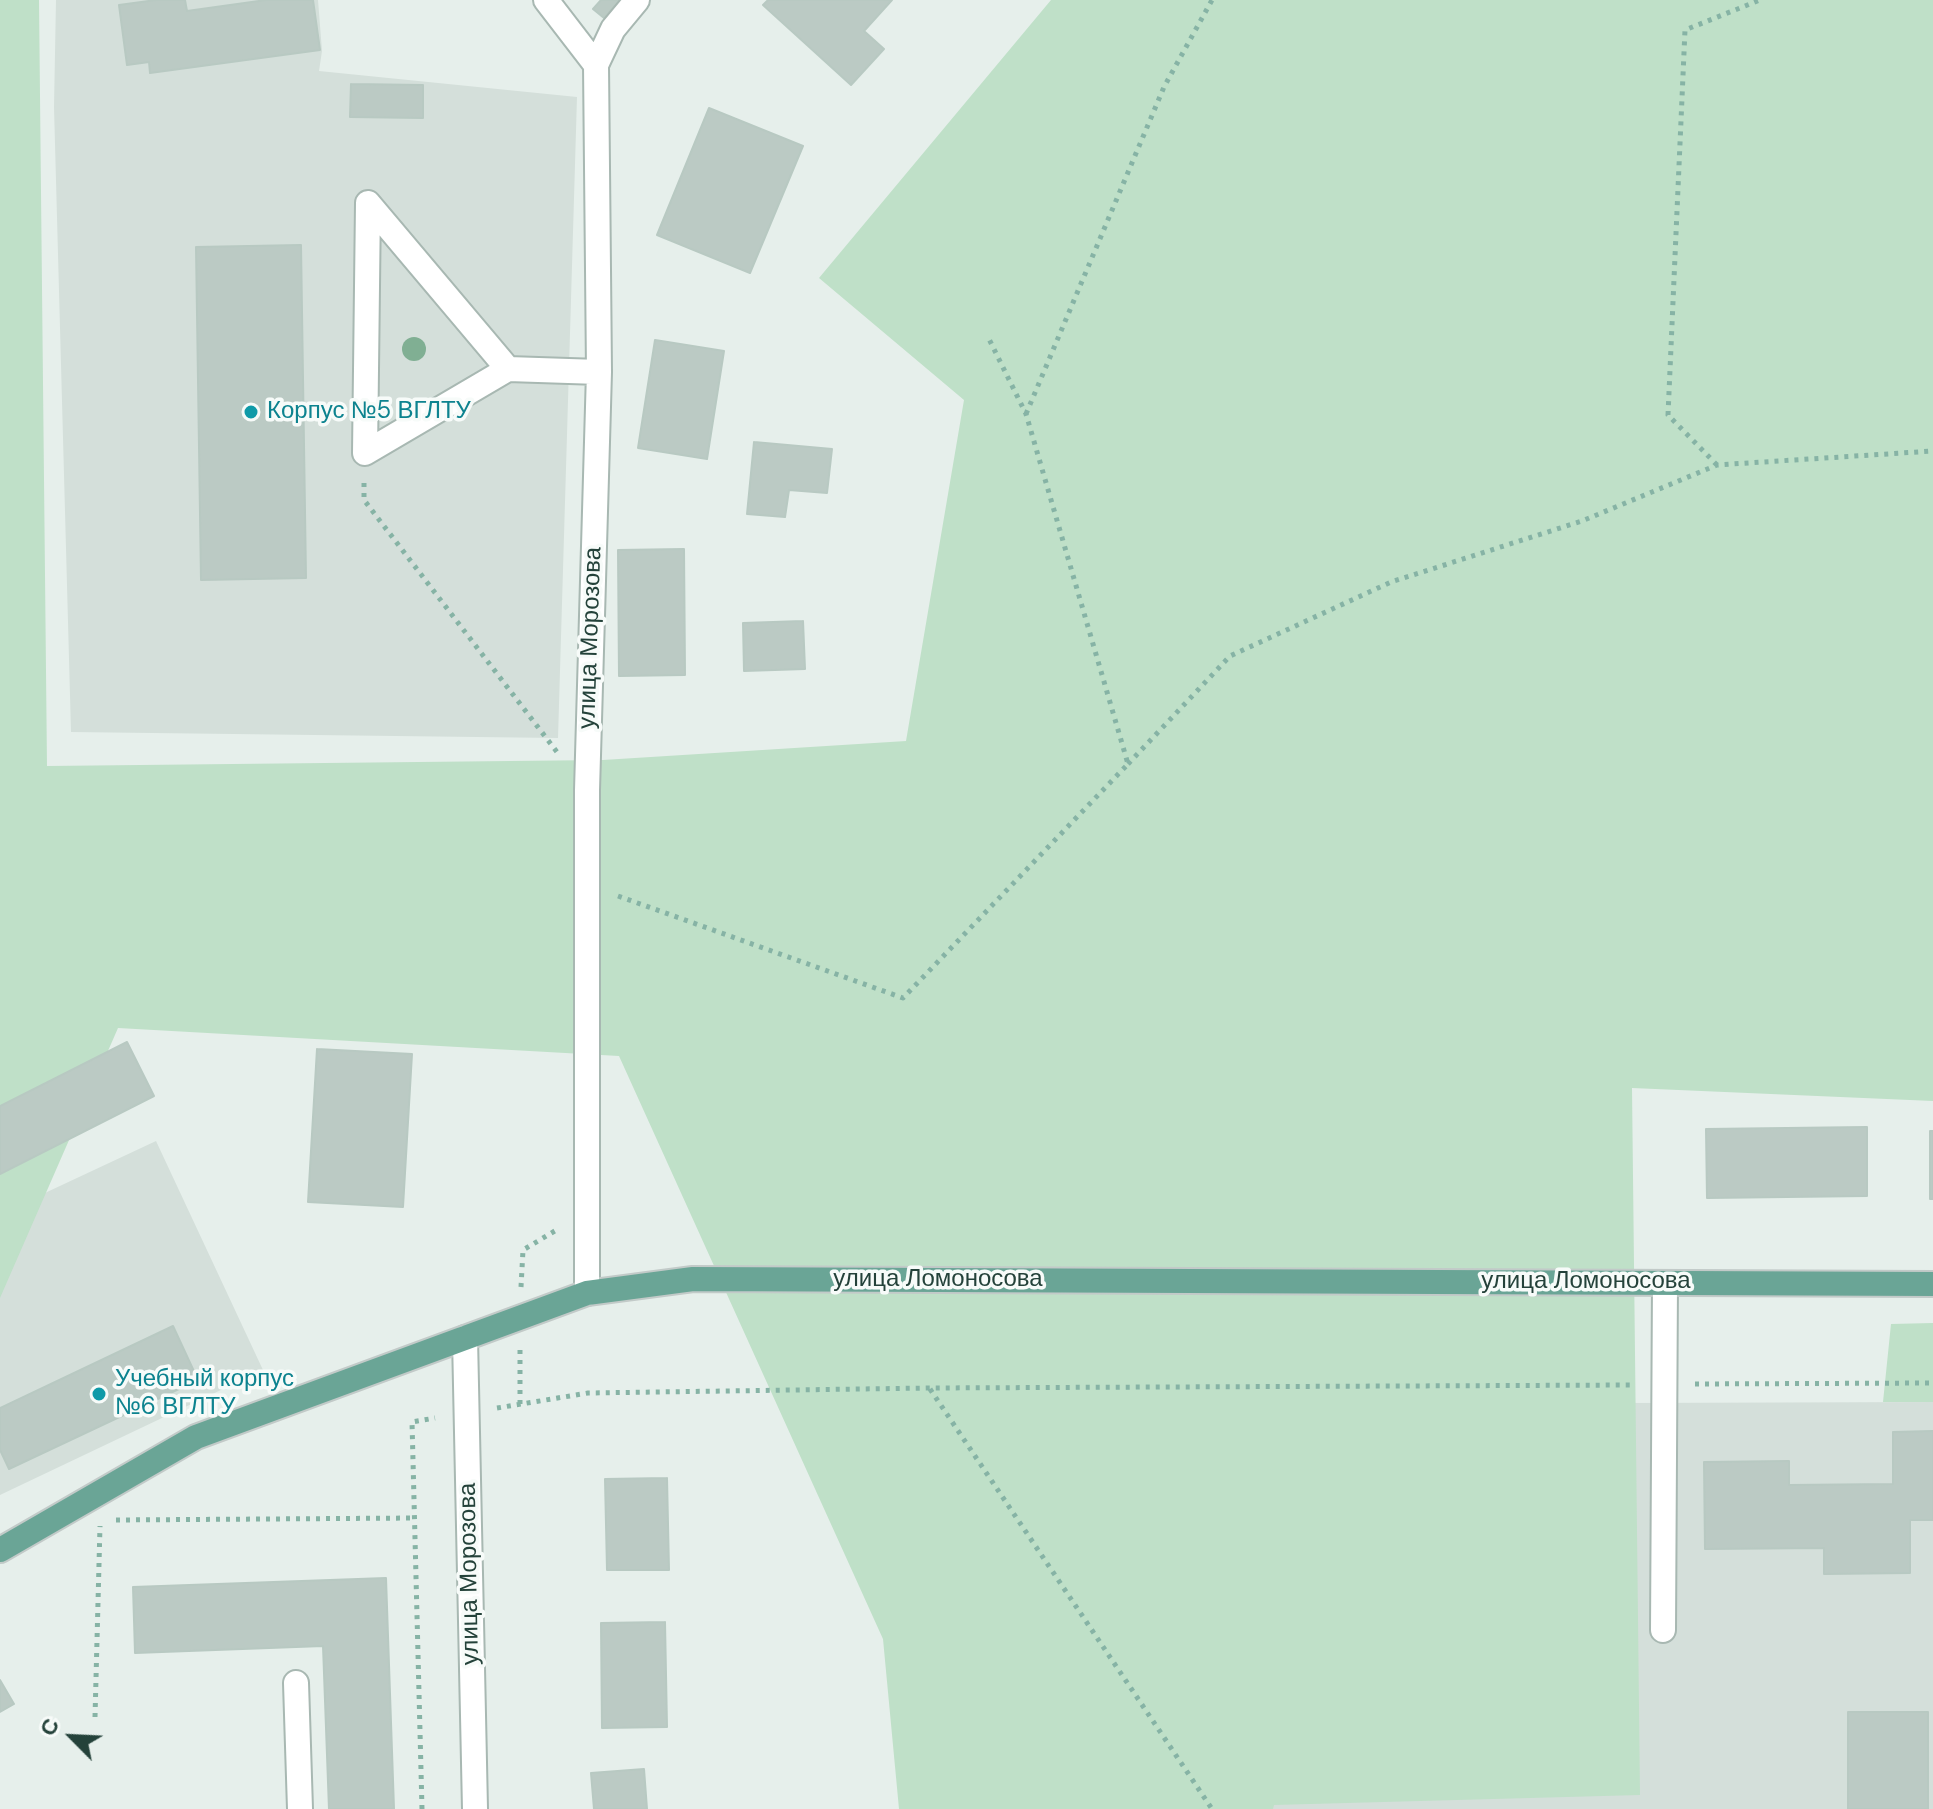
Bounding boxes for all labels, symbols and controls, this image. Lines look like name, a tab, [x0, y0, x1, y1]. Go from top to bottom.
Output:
place label: Корпус №5 ВГЛТУ	[267, 398, 471, 426]
marker: Корпус №5 ВГЛТУ	[242, 403, 260, 421]
street label: улица Морозова	[573, 546, 609, 730]
street label: улица Ломоносова	[833, 1266, 1043, 1294]
street label: улица Ломоносова	[1481, 1268, 1691, 1296]
place label: Учебный корпус №6 ВГЛТУ	[115, 1366, 294, 1422]
marker: Учебный корпус №6 ВГЛТУ	[90, 1385, 108, 1403]
street label: улица Морозова	[454, 1483, 486, 1665]
north arrow	[32, 1697, 112, 1777]
text: С	[33, 1714, 66, 1740]

